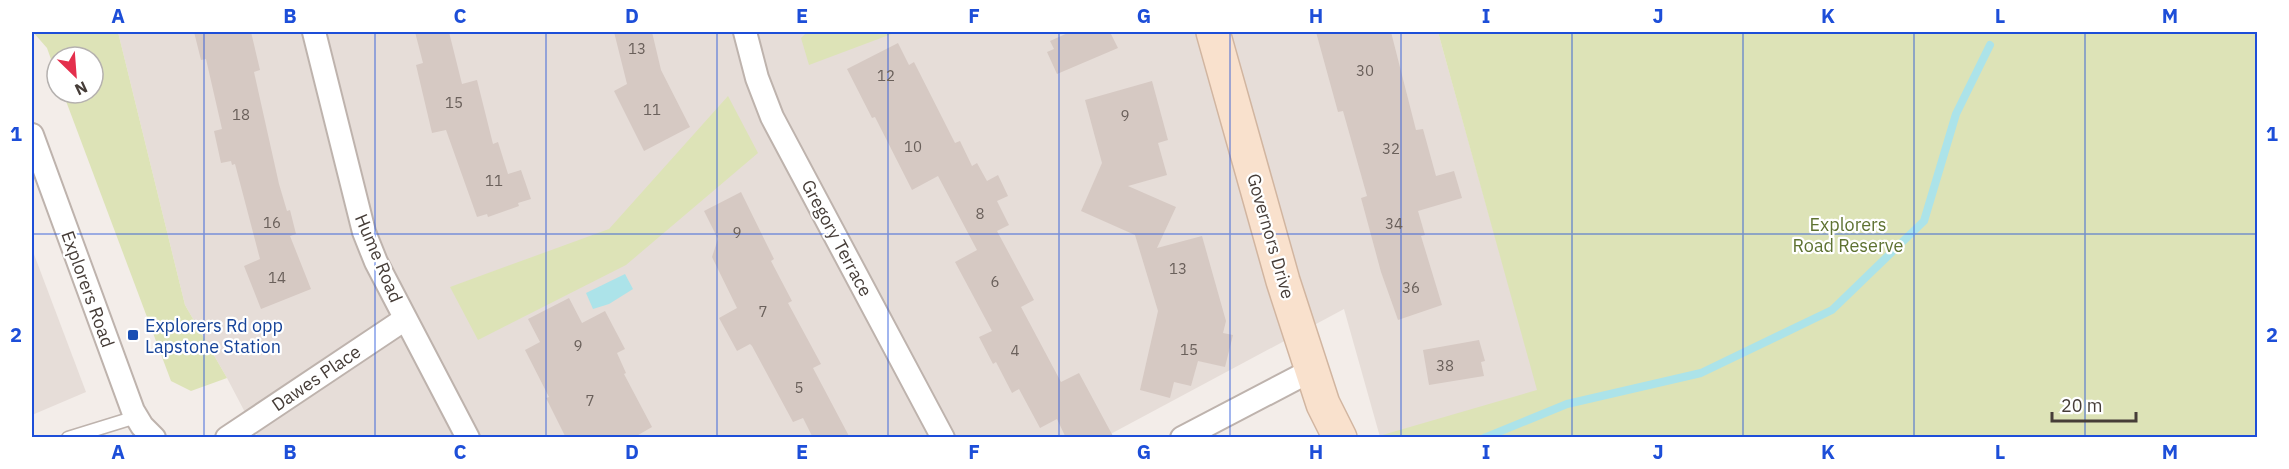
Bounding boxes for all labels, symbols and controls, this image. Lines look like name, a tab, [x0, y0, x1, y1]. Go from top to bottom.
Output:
text: A	[111, 2, 125, 29]
text: B	[283, 2, 297, 29]
text: C	[453, 2, 467, 29]
text: D	[625, 2, 639, 29]
text: E	[796, 2, 808, 29]
text: F	[968, 2, 980, 29]
text: G	[1137, 2, 1151, 29]
text: H	[1309, 2, 1323, 29]
text: I	[1482, 2, 1490, 29]
text: J	[1652, 2, 1664, 29]
text: K	[1821, 2, 1835, 29]
text: L	[1995, 2, 2005, 29]
text: M	[2162, 2, 2178, 29]
house number: 13	[628, 39, 646, 58]
north arrow	[45, 45, 105, 105]
house number: 30	[1356, 61, 1374, 80]
house number: 12	[877, 66, 895, 85]
text: N	[72, 77, 91, 100]
house number: 15	[445, 93, 463, 112]
house number: 11	[643, 100, 661, 119]
house number: 18	[232, 105, 250, 124]
house number: 9	[1120, 106, 1130, 125]
text: 1	[10, 120, 22, 147]
text: 1	[2266, 120, 2278, 147]
house number: 10	[904, 137, 922, 156]
house number: 32	[1382, 139, 1400, 158]
house number: 11	[485, 171, 503, 190]
street label: Governors Drive	[1242, 171, 1300, 301]
street label: Gregory Terrace	[797, 176, 877, 300]
house number: 8	[975, 204, 985, 223]
street label: Hume Road	[350, 210, 408, 306]
house number: 16	[263, 213, 281, 232]
park label: Explorers Road Reserve	[1793, 213, 1904, 257]
house number: 34	[1385, 214, 1403, 233]
house number: 9	[732, 223, 742, 242]
street label: Explorers Road	[56, 228, 120, 350]
house number: 13	[1169, 259, 1187, 278]
house number: 14	[268, 268, 286, 287]
house number: 6	[990, 272, 1000, 291]
house number: 36	[1402, 278, 1420, 297]
house number: 7	[758, 302, 768, 321]
place label: Explorers Rd opp Lapstone Station	[145, 314, 283, 358]
text: 2	[10, 321, 22, 348]
text: 2	[2266, 321, 2278, 348]
marker: Explorers Rd opp Lapstone Station	[126, 328, 140, 342]
house number: 9	[573, 336, 583, 355]
street label: Dawes Place	[267, 340, 365, 416]
house number: 15	[1180, 340, 1198, 359]
house number: 4	[1010, 341, 1020, 360]
house number: 38	[1436, 356, 1454, 375]
house number: 5	[794, 378, 804, 397]
scale bar	[2052, 385, 2136, 423]
house number: 7	[585, 391, 595, 410]
text: 20 m	[2061, 394, 2103, 417]
text: A	[111, 438, 125, 465]
text: B	[283, 438, 297, 465]
text: C	[453, 438, 467, 465]
text: D	[625, 438, 639, 465]
text: E	[796, 438, 808, 465]
text: F	[968, 438, 980, 465]
text: G	[1137, 438, 1151, 465]
text: H	[1309, 438, 1323, 465]
text: I	[1482, 438, 1490, 465]
text: J	[1652, 438, 1664, 465]
text: K	[1821, 438, 1835, 465]
text: L	[1995, 438, 2005, 465]
text: M	[2162, 438, 2178, 465]

